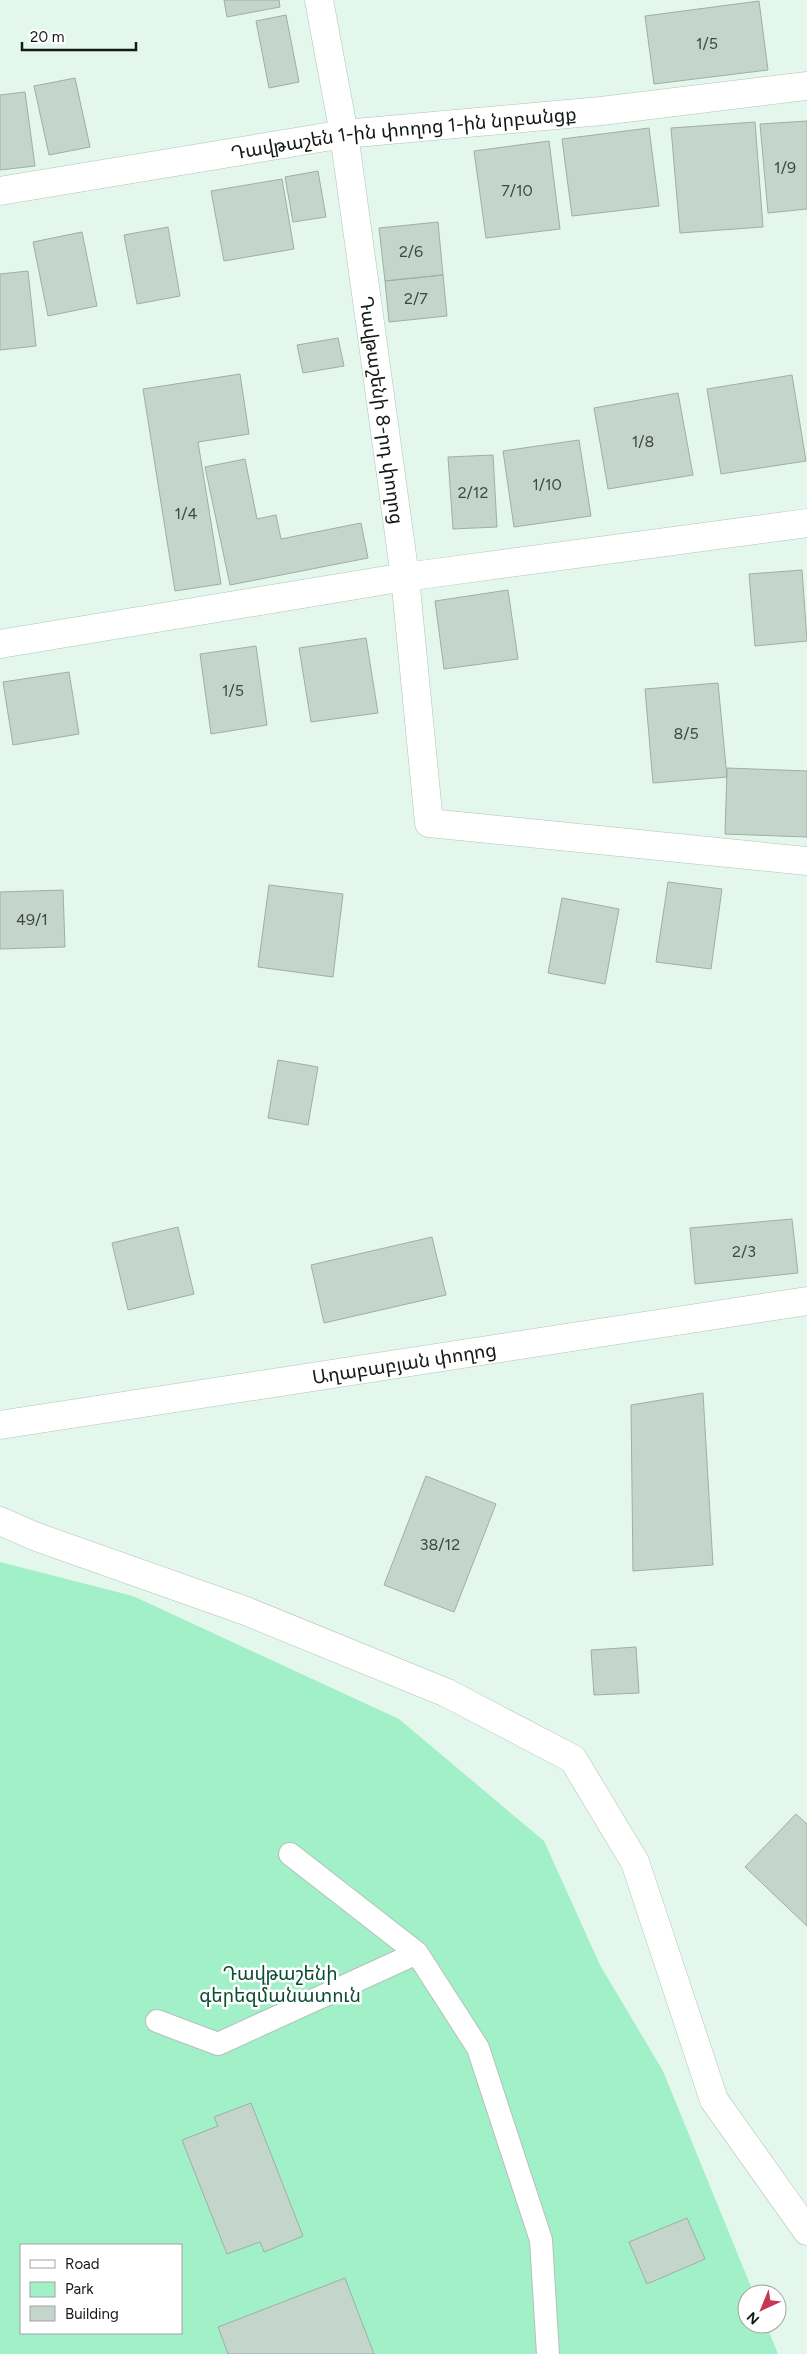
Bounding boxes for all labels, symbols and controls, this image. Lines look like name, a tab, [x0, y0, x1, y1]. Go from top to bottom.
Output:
scale bar	[22, 20, 136, 52]
text: 20 m	[30, 28, 64, 46]
house number: 1/5	[696, 34, 718, 53]
street label: Դավթաշեն 1-ին փողոց 1-ին նրբանցք	[229, 102, 577, 164]
house number: 1/9	[774, 158, 796, 177]
house number: 7/10	[501, 181, 533, 200]
house number: 2/6	[399, 242, 423, 261]
house number: 2/7	[404, 289, 428, 308]
street label: Դավթաշենի 8-րդ փողոց	[355, 294, 409, 526]
house number: 1/8	[632, 432, 654, 451]
house number: 1/10	[532, 475, 562, 494]
house number: 2/12	[458, 483, 488, 502]
house number: 1/4	[175, 504, 197, 523]
house number: 1/5	[222, 681, 244, 700]
house number: 8/5	[673, 724, 699, 743]
house number: 49/1	[16, 910, 48, 929]
house number: 2/3	[732, 1242, 756, 1261]
street label: Աղաբաբյան փողոց	[311, 1337, 498, 1388]
house number: 38/12	[420, 1535, 460, 1554]
park label: Դավթաշենի գերեզմանատուն	[199, 1962, 361, 2007]
legend	[20, 2244, 182, 2334]
text: Road	[65, 2255, 100, 2273]
text: Park	[65, 2280, 94, 2298]
north arrow	[737, 2284, 787, 2334]
text: Building	[65, 2305, 119, 2323]
text: N	[744, 2308, 763, 2328]

